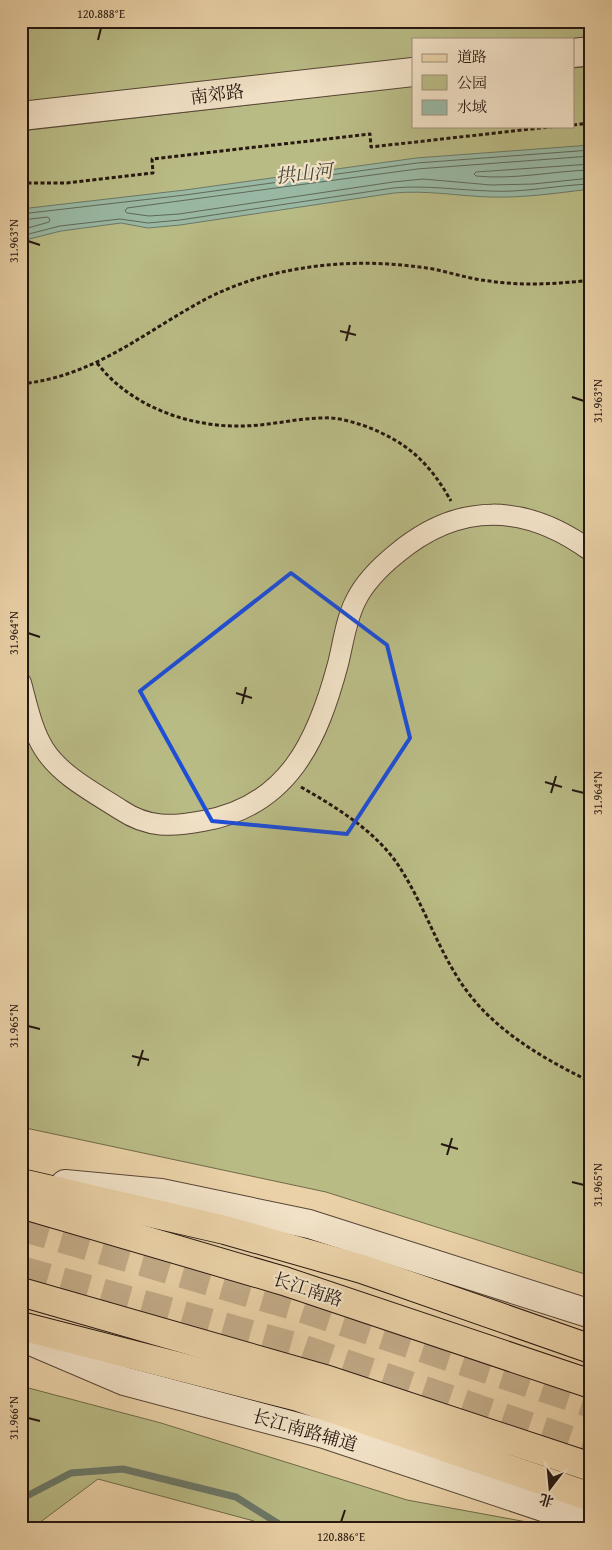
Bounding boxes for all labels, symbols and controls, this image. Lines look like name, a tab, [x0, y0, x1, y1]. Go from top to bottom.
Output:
text: 120.888°E	[77, 5, 125, 22]
legend	[412, 38, 574, 128]
text: 道路	[457, 46, 487, 67]
text: 公园	[457, 72, 487, 93]
street label: 南郊路	[189, 77, 245, 111]
text: 水域	[457, 96, 487, 117]
water label: 拱山河	[274, 156, 337, 190]
text: 31.963°N	[5, 219, 22, 263]
text: 31.963°N	[589, 379, 606, 423]
text: 31.964°N	[5, 611, 22, 655]
text: 31.964°N	[589, 771, 606, 815]
text: 31.965°N	[5, 1004, 22, 1048]
text: 31.965°N	[589, 1163, 606, 1207]
street label: 长江南路	[270, 1265, 346, 1313]
text: 31.966°N	[5, 1396, 22, 1440]
street label: 长江南路辅道	[249, 1402, 361, 1458]
north arrow	[524, 1462, 574, 1512]
text: 北	[537, 1489, 556, 1512]
text: 120.886°E	[317, 1528, 365, 1545]

